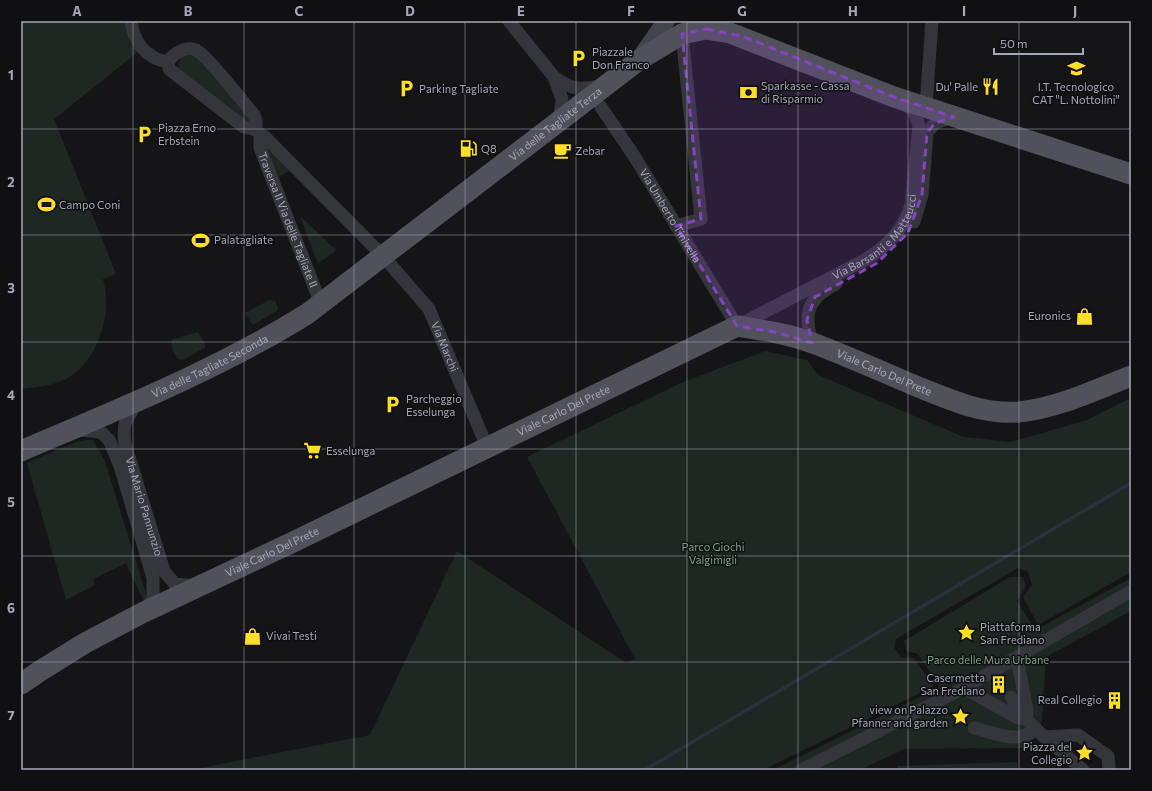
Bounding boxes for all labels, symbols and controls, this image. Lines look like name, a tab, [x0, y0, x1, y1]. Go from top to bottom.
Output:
text: A	[72, 3, 82, 19]
text: B	[184, 3, 193, 19]
text: C	[295, 3, 304, 19]
text: D	[405, 3, 415, 19]
text: E	[517, 3, 525, 19]
text: F	[627, 3, 635, 19]
text: G	[737, 3, 747, 19]
text: H	[848, 3, 858, 19]
text: I	[962, 3, 966, 19]
text: J	[1073, 3, 1077, 19]
scale bar	[994, 30, 1083, 56]
text: 50 m	[1000, 36, 1028, 50]
place label: Piazzale Don Franco	[592, 45, 650, 71]
parking icon: Piazzale Don Franco	[569, 48, 589, 68]
school or university icon: I.T. Tecnologico CAT "L. Nottolini"	[1066, 59, 1086, 79]
text: 1	[8, 67, 14, 83]
restaurant icon: Du' Palle	[981, 77, 1001, 97]
parking icon: Parking Tagliate	[396, 79, 416, 99]
place label: Sparkasse - Cassa di Risparmio	[761, 79, 850, 105]
place label: Du' Palle	[935, 80, 978, 93]
place label: I.T. Tecnologico CAT "L. Nottolini"	[1032, 80, 1120, 106]
place label: Parking Tagliate	[419, 82, 499, 95]
bank icon: Sparkasse - Cassa di Risparmio	[738, 82, 758, 102]
street label: Via delle Tagliate Terza	[506, 84, 604, 163]
place label: Piazza Erno Erbstein	[158, 121, 217, 147]
parking icon: Piazza Erno Erbstein	[135, 124, 155, 144]
fuel station icon: Q8	[458, 139, 478, 159]
cafe icon: Zebar	[552, 141, 572, 161]
place label: Q8	[481, 142, 497, 155]
place label: Zebar	[575, 144, 605, 157]
street label: Traversa II Via delle Tagliate II	[256, 150, 321, 289]
street label: Via Umberto Tinivella	[637, 166, 704, 265]
text: 2	[7, 174, 15, 190]
street label: Via Barsanti e Matteucci	[830, 193, 918, 282]
sports icon: Campo Coni	[36, 195, 56, 215]
place label: Campo Coni	[59, 198, 120, 211]
sports icon: Palatagliate	[191, 230, 211, 250]
place label: Palatagliate	[214, 233, 273, 246]
text: 3	[7, 280, 15, 296]
shop icon: Euronics	[1074, 306, 1094, 326]
place label: Euronics	[1028, 309, 1071, 322]
street label: Via Marchi	[429, 319, 462, 374]
street label: Via delle Tagliate Seconda	[149, 331, 270, 400]
street label: Viale Carlo Del Prete	[835, 346, 934, 398]
street label: Viale Carlo Del Prete	[514, 382, 612, 438]
text: 4	[7, 387, 15, 403]
place label: Parcheggio Esselunga	[406, 392, 462, 418]
parking icon: Parcheggio Esselunga	[383, 395, 403, 415]
supermarket icon: Esselunga	[303, 441, 323, 461]
place label: Esselunga	[326, 444, 375, 457]
street label: Via Mario Pannunzio	[123, 455, 166, 558]
text: 5	[7, 494, 15, 510]
street label: Viale Carlo Del Prete	[223, 524, 321, 579]
park label: Parco Giochi Valgimigli	[681, 540, 745, 566]
text: 6	[7, 600, 15, 616]
place label: Piattaforma San Frediano	[980, 620, 1045, 646]
place icon: Piattaforma San Frediano	[957, 623, 977, 643]
shop icon: Vivai Testi	[243, 626, 263, 646]
place label: Vivai Testi	[266, 629, 317, 642]
park label: Parco delle Mura Urbane	[927, 653, 1049, 666]
place label: Casermetta San Frediano	[920, 671, 985, 697]
building icon: Casermetta San Frediano	[988, 674, 1008, 694]
building icon: Real Collegio	[1105, 690, 1125, 710]
place label: Real Collegio	[1038, 693, 1102, 706]
place label: view on Palazzo Pfanner and garden	[851, 703, 948, 729]
place icon: view on Palazzo Pfanner and garden	[951, 706, 971, 726]
text: 7	[7, 707, 15, 723]
place label: Piazza del Collegio	[1023, 740, 1072, 766]
place icon: Piazza del Collegio	[1075, 743, 1095, 763]

